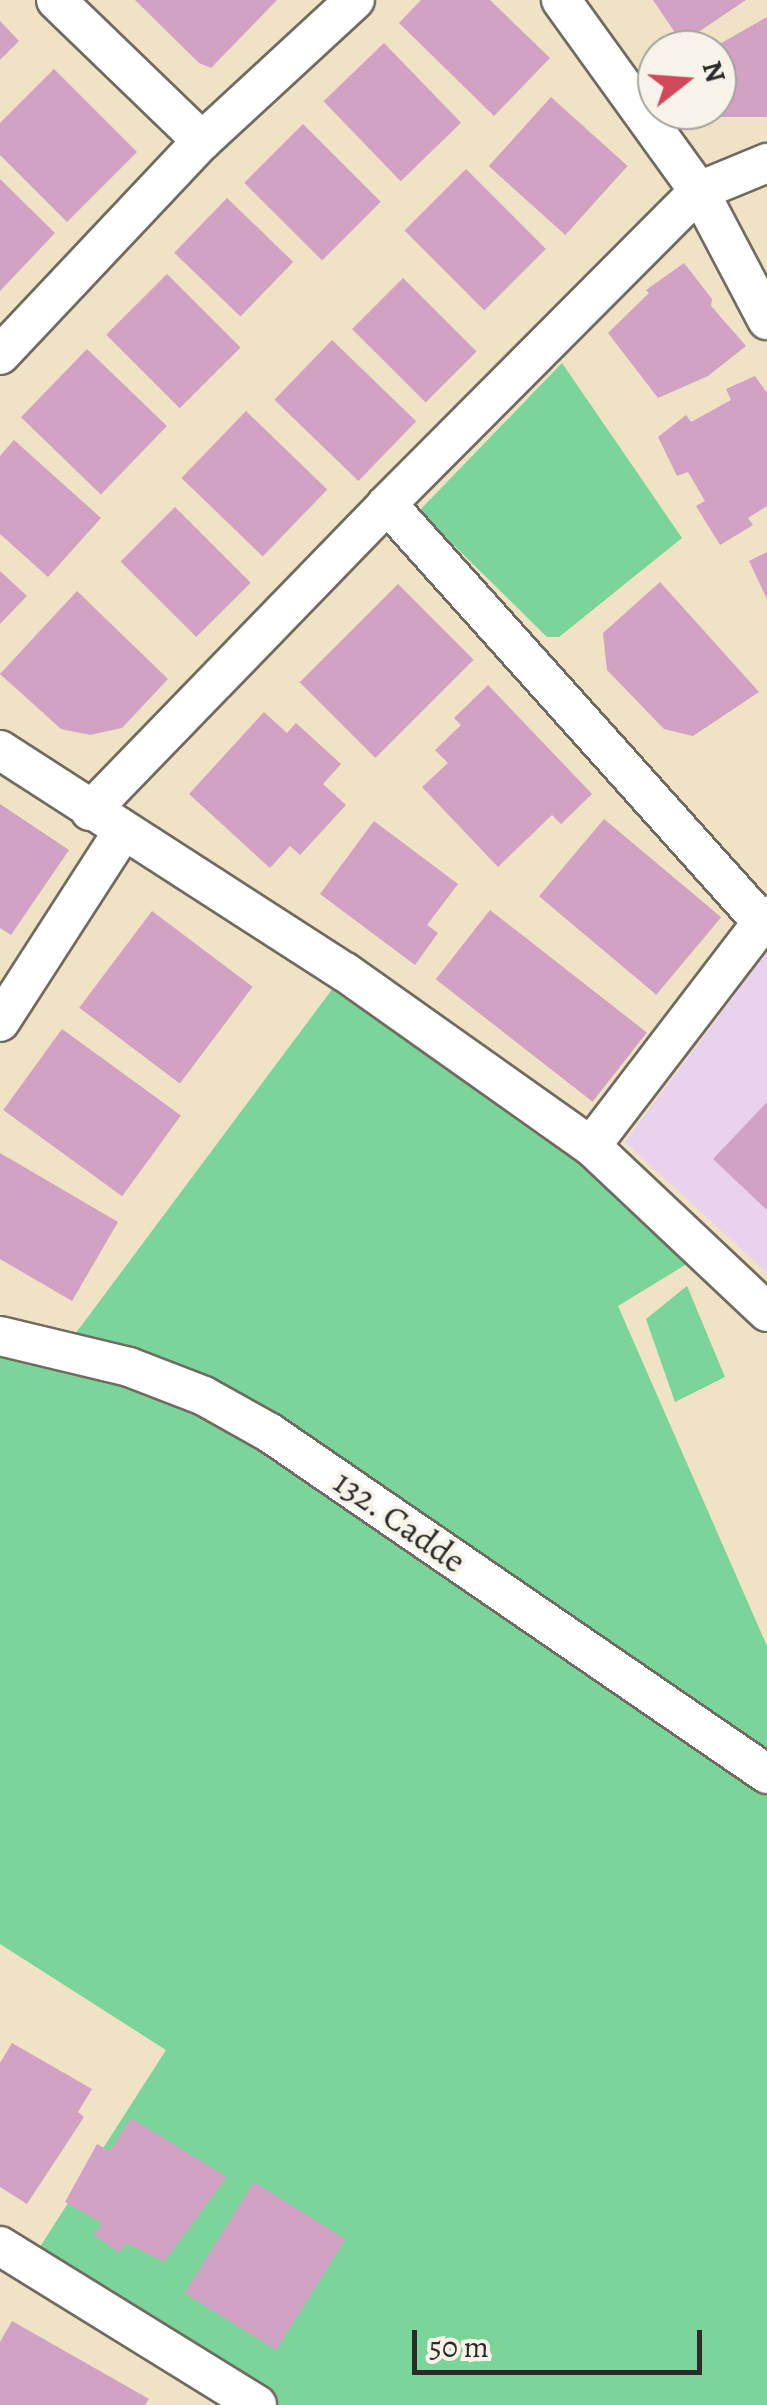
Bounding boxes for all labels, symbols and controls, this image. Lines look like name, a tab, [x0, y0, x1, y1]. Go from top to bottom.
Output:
north arrow	[637, 30, 737, 130]
text: N	[693, 57, 735, 87]
street label: 132. Cadde	[326, 1460, 474, 1582]
scale bar	[417, 2310, 707, 2372]
text: 50 m	[429, 2327, 489, 2367]

